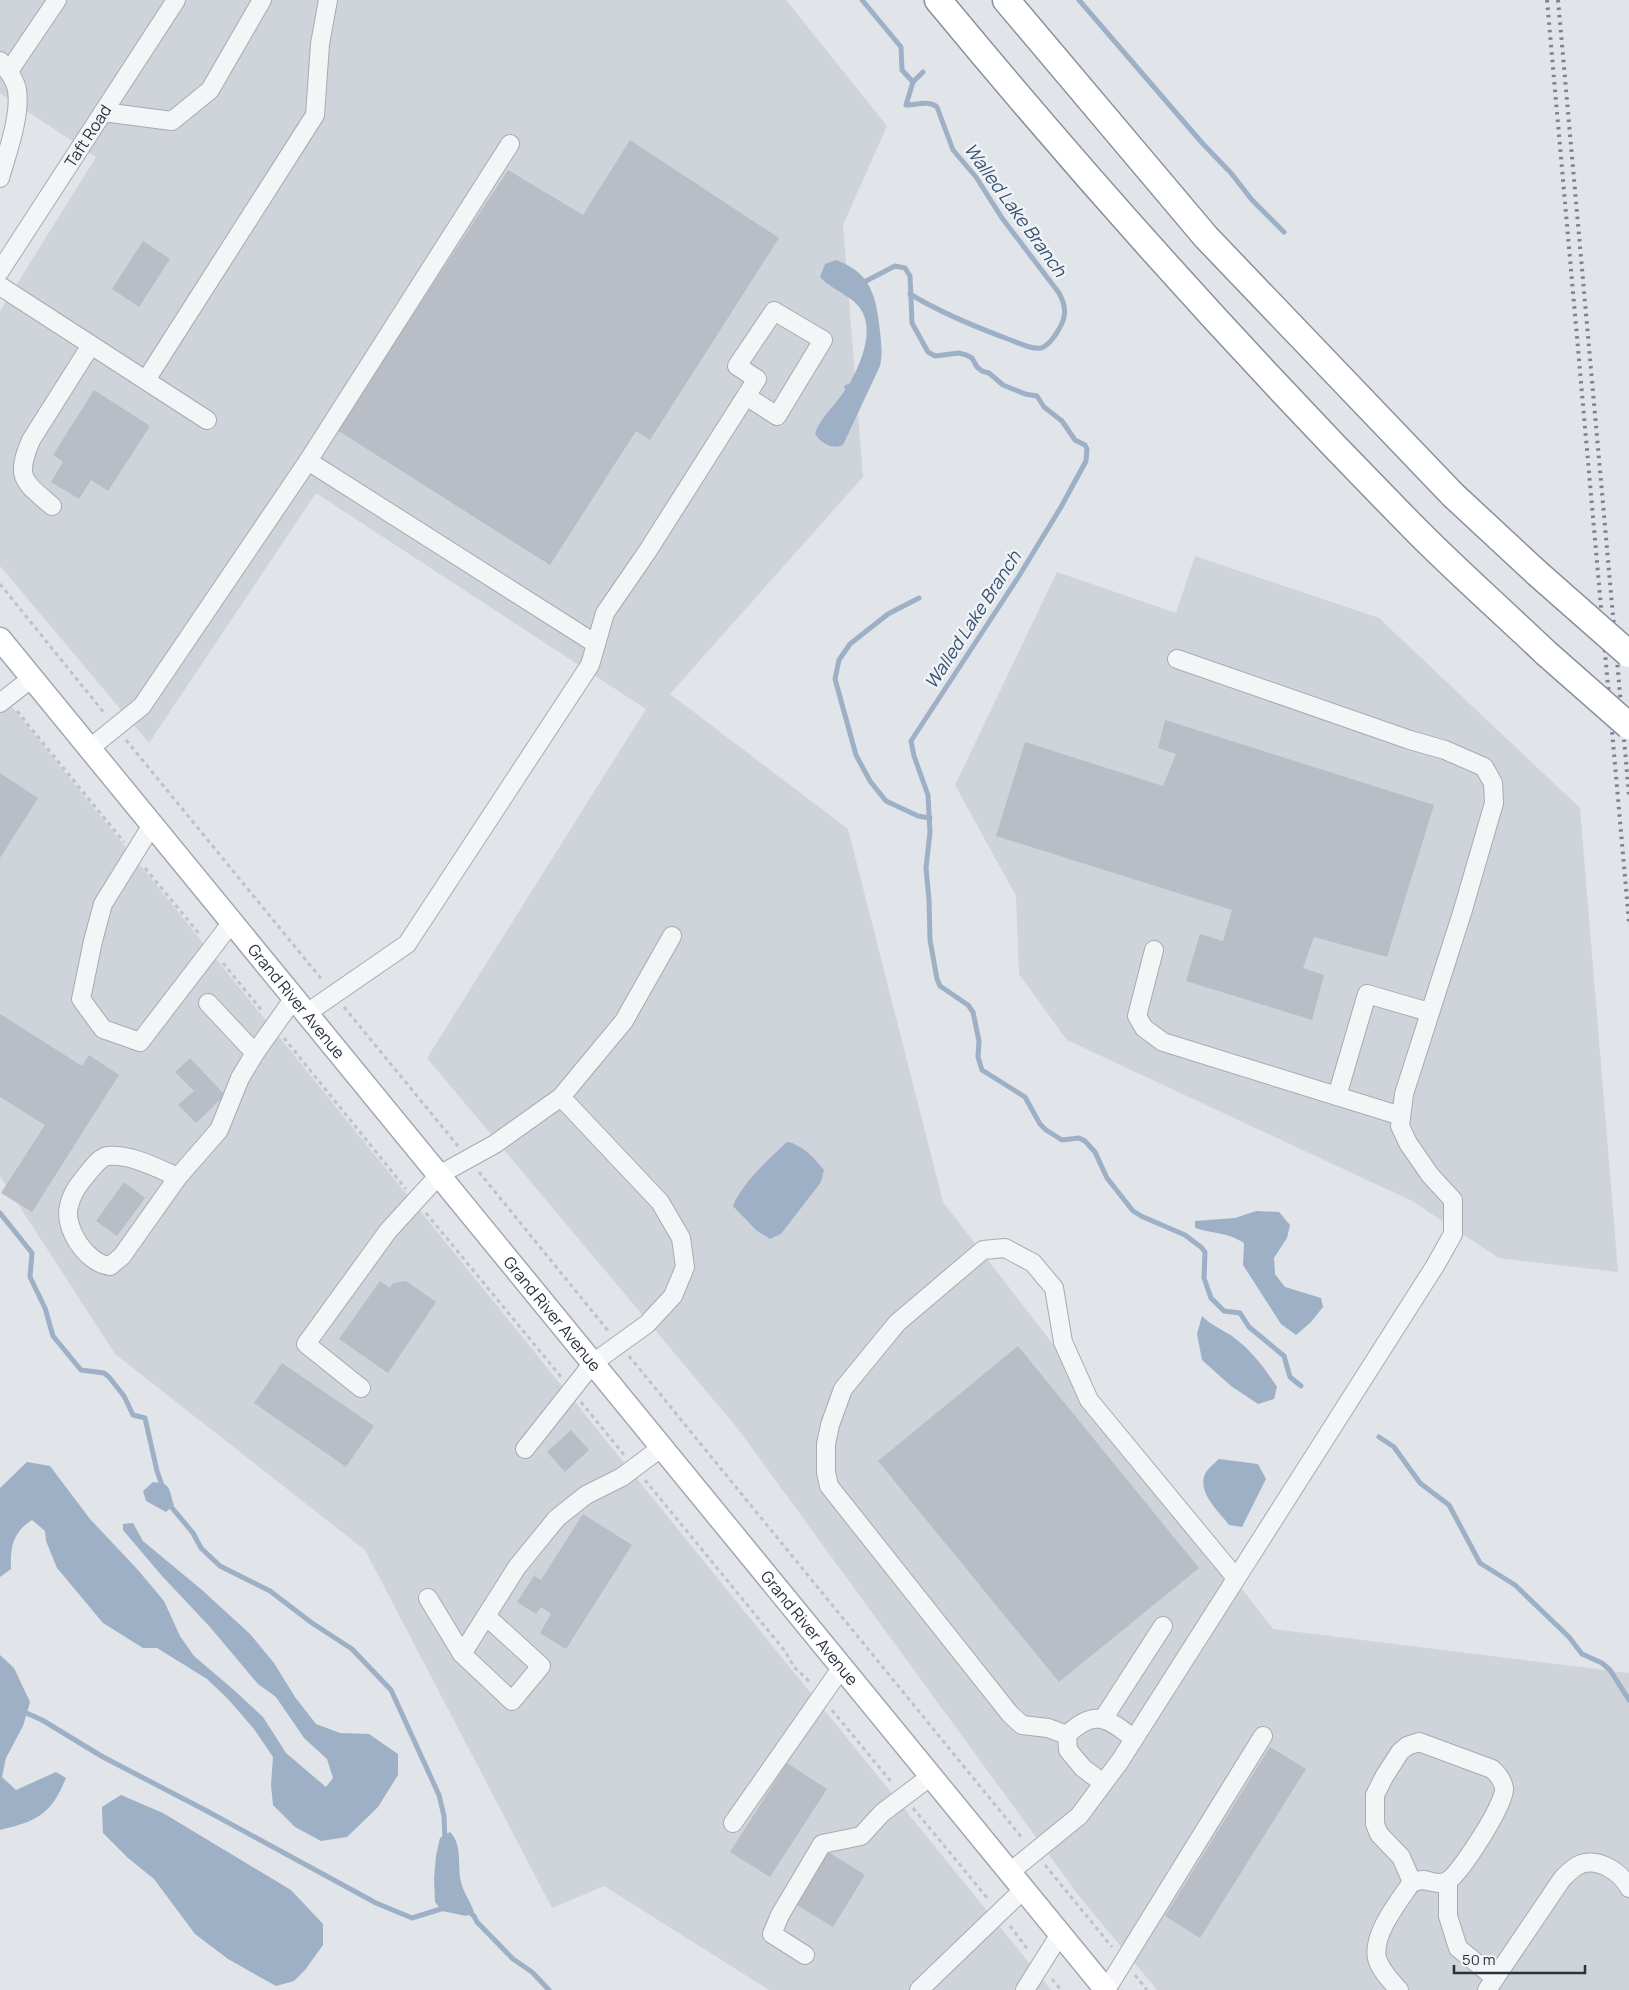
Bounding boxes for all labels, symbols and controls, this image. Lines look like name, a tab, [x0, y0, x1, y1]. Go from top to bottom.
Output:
street label: Taft Road	[59, 100, 116, 172]
water label: Walled Lake Branch	[959, 138, 1073, 282]
water label: Walled Lake Branch	[919, 545, 1026, 693]
street label: Grand River Avenue	[243, 939, 350, 1063]
street label: Grand River Avenue	[499, 1252, 606, 1376]
street label: Grand River Avenue	[756, 1566, 863, 1690]
scale bar	[1454, 1942, 1585, 1974]
text: 50 m	[1462, 1949, 1496, 1970]

